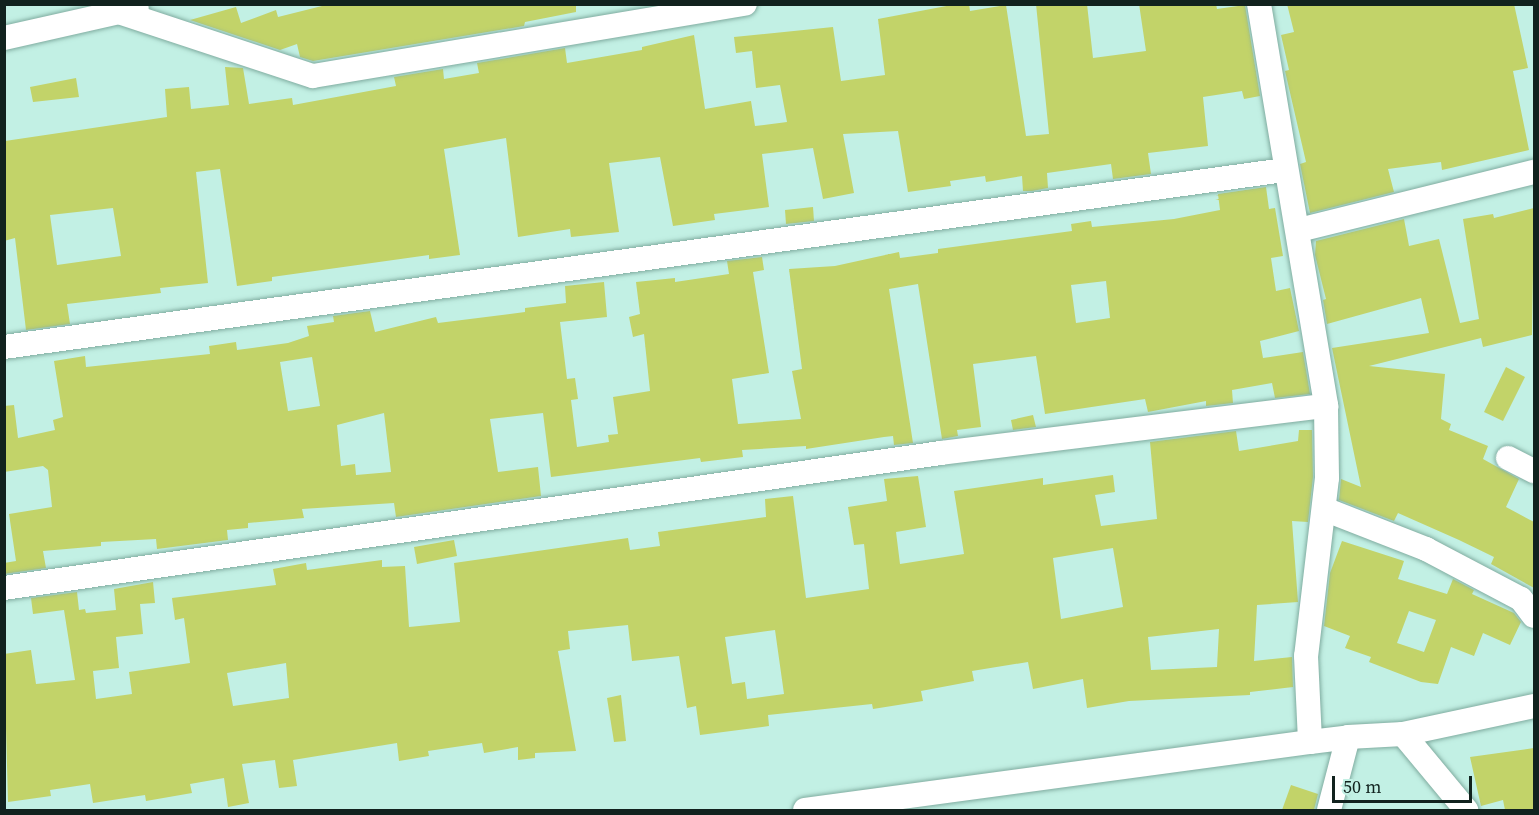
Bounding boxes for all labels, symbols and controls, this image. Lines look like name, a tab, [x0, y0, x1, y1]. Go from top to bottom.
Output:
scale bar	[1335, 764, 1474, 802]
text: 50 m	[1343, 774, 1381, 799]

